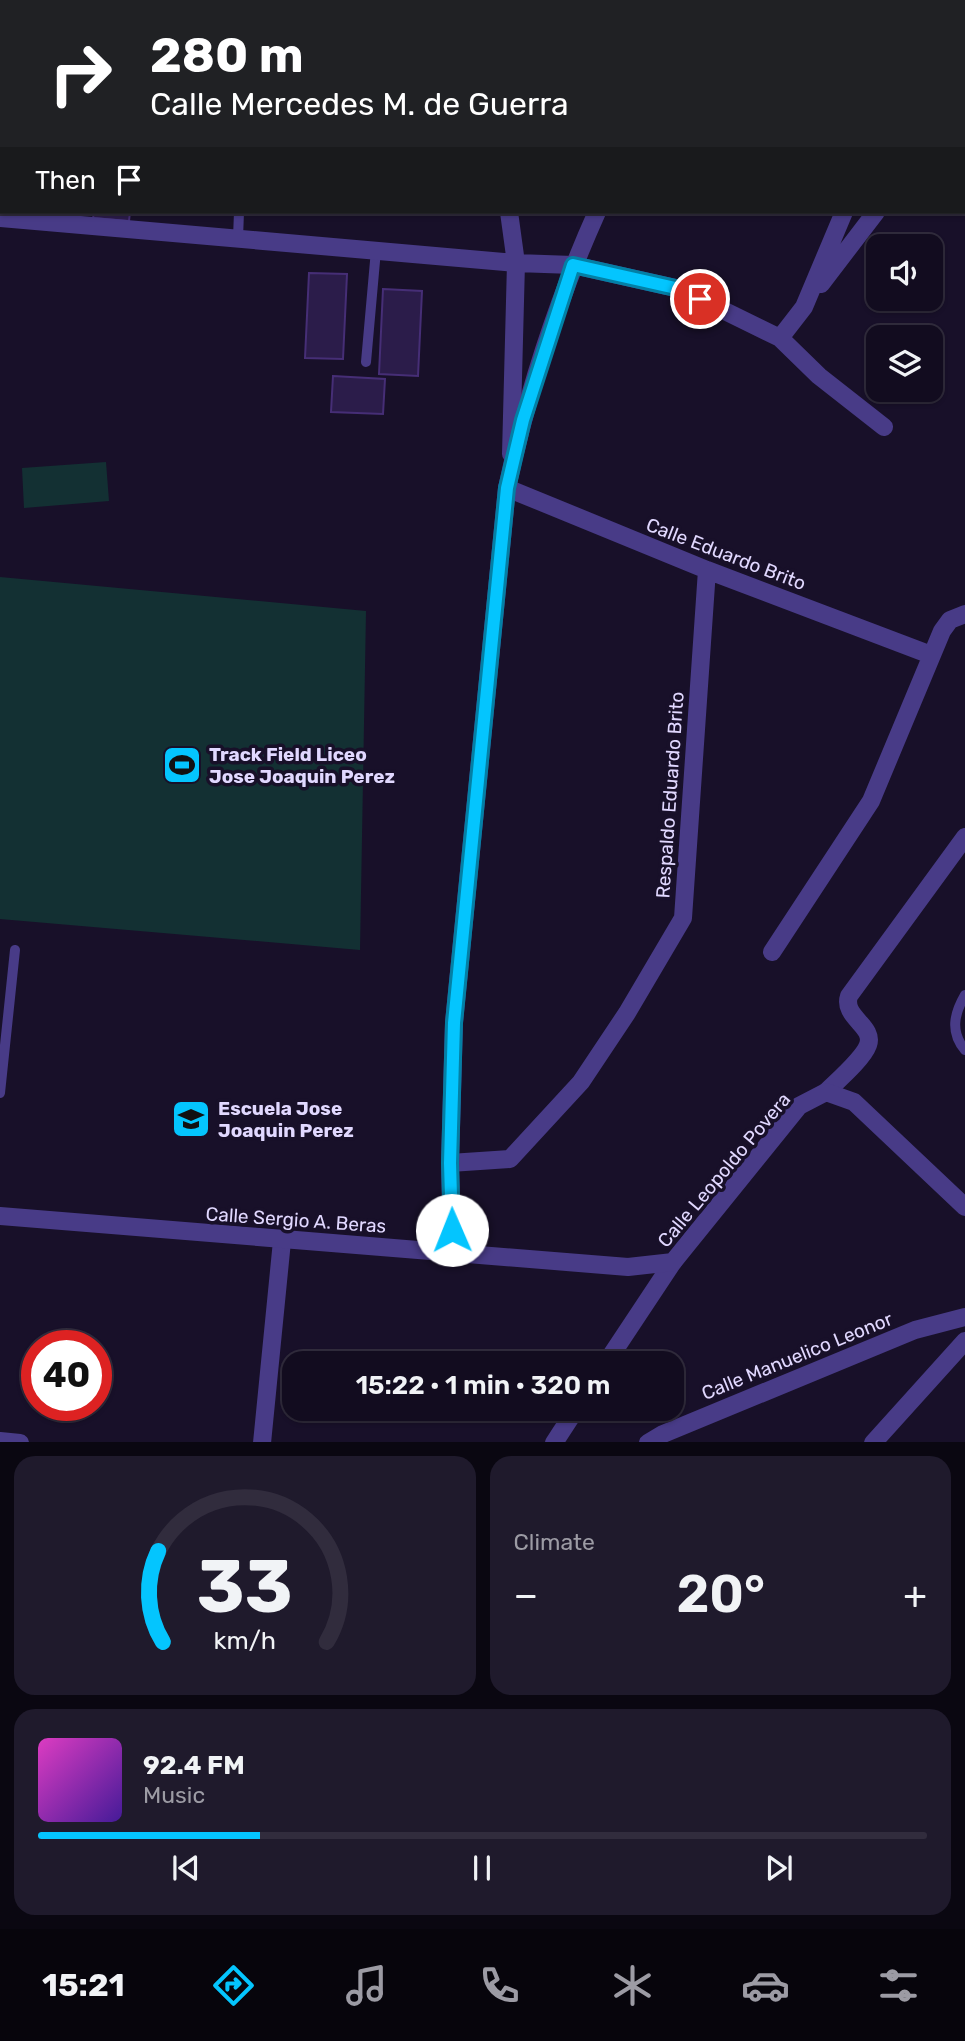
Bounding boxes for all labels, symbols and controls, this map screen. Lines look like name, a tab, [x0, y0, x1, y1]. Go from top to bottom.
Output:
text: 280 m	[150, 26, 304, 84]
icon: right	[35, 28, 126, 119]
text: Calle Mercedes M. de Guerra	[150, 85, 569, 123]
icon: arrive	[110, 161, 148, 199]
text: Then	[35, 165, 96, 196]
map controls	[866, 234, 943, 402]
button: sound	[866, 234, 943, 311]
pin	[670, 269, 730, 329]
icon: arrive	[681, 280, 719, 318]
button: layers	[866, 325, 943, 402]
street label: Calle Eduardo Brito	[643, 513, 809, 595]
street label: Respaldo Eduardo Brito	[651, 691, 689, 899]
place label: Track Field Liceo Jose Joaquin Perez	[209, 743, 395, 788]
sports icon: Track Field Liceo Jose Joaquin Perez	[161, 744, 203, 786]
street label: Calle Leopoldo Povera	[653, 1088, 795, 1252]
place label: Escuela Jose Joaquin Perez	[218, 1097, 354, 1142]
school or university icon: Escuela Jose Joaquin Perez	[170, 1098, 212, 1140]
position arrow	[415, 1193, 489, 1267]
street label: Calle Sergio A. Beras	[205, 1202, 387, 1238]
street label: Calle Manuelico Leonor	[698, 1307, 896, 1405]
speed limit sign: 40	[21, 1330, 112, 1421]
text: 15:22 · 1 min · 320 m	[356, 1370, 610, 1401]
text: Climate	[514, 1528, 595, 1556]
text: 33	[197, 1544, 293, 1630]
text: 20°	[676, 1563, 765, 1625]
text: −	[514, 1572, 538, 1618]
text: +	[903, 1572, 927, 1618]
text: km/h	[214, 1625, 276, 1654]
text: 92.4 FM	[143, 1750, 245, 1781]
text: Music	[143, 1781, 205, 1809]
icon: previous	[167, 1849, 205, 1887]
icon: pause	[463, 1849, 501, 1887]
icon: next	[760, 1849, 798, 1887]
icon: directions	[209, 1961, 258, 2010]
icon: music	[342, 1961, 391, 2010]
icon: phone	[475, 1961, 524, 2010]
icon: climate	[608, 1961, 657, 2010]
icon: car	[741, 1961, 790, 2010]
icon: filters	[874, 1961, 923, 2010]
text: 15:21	[42, 1966, 125, 2004]

